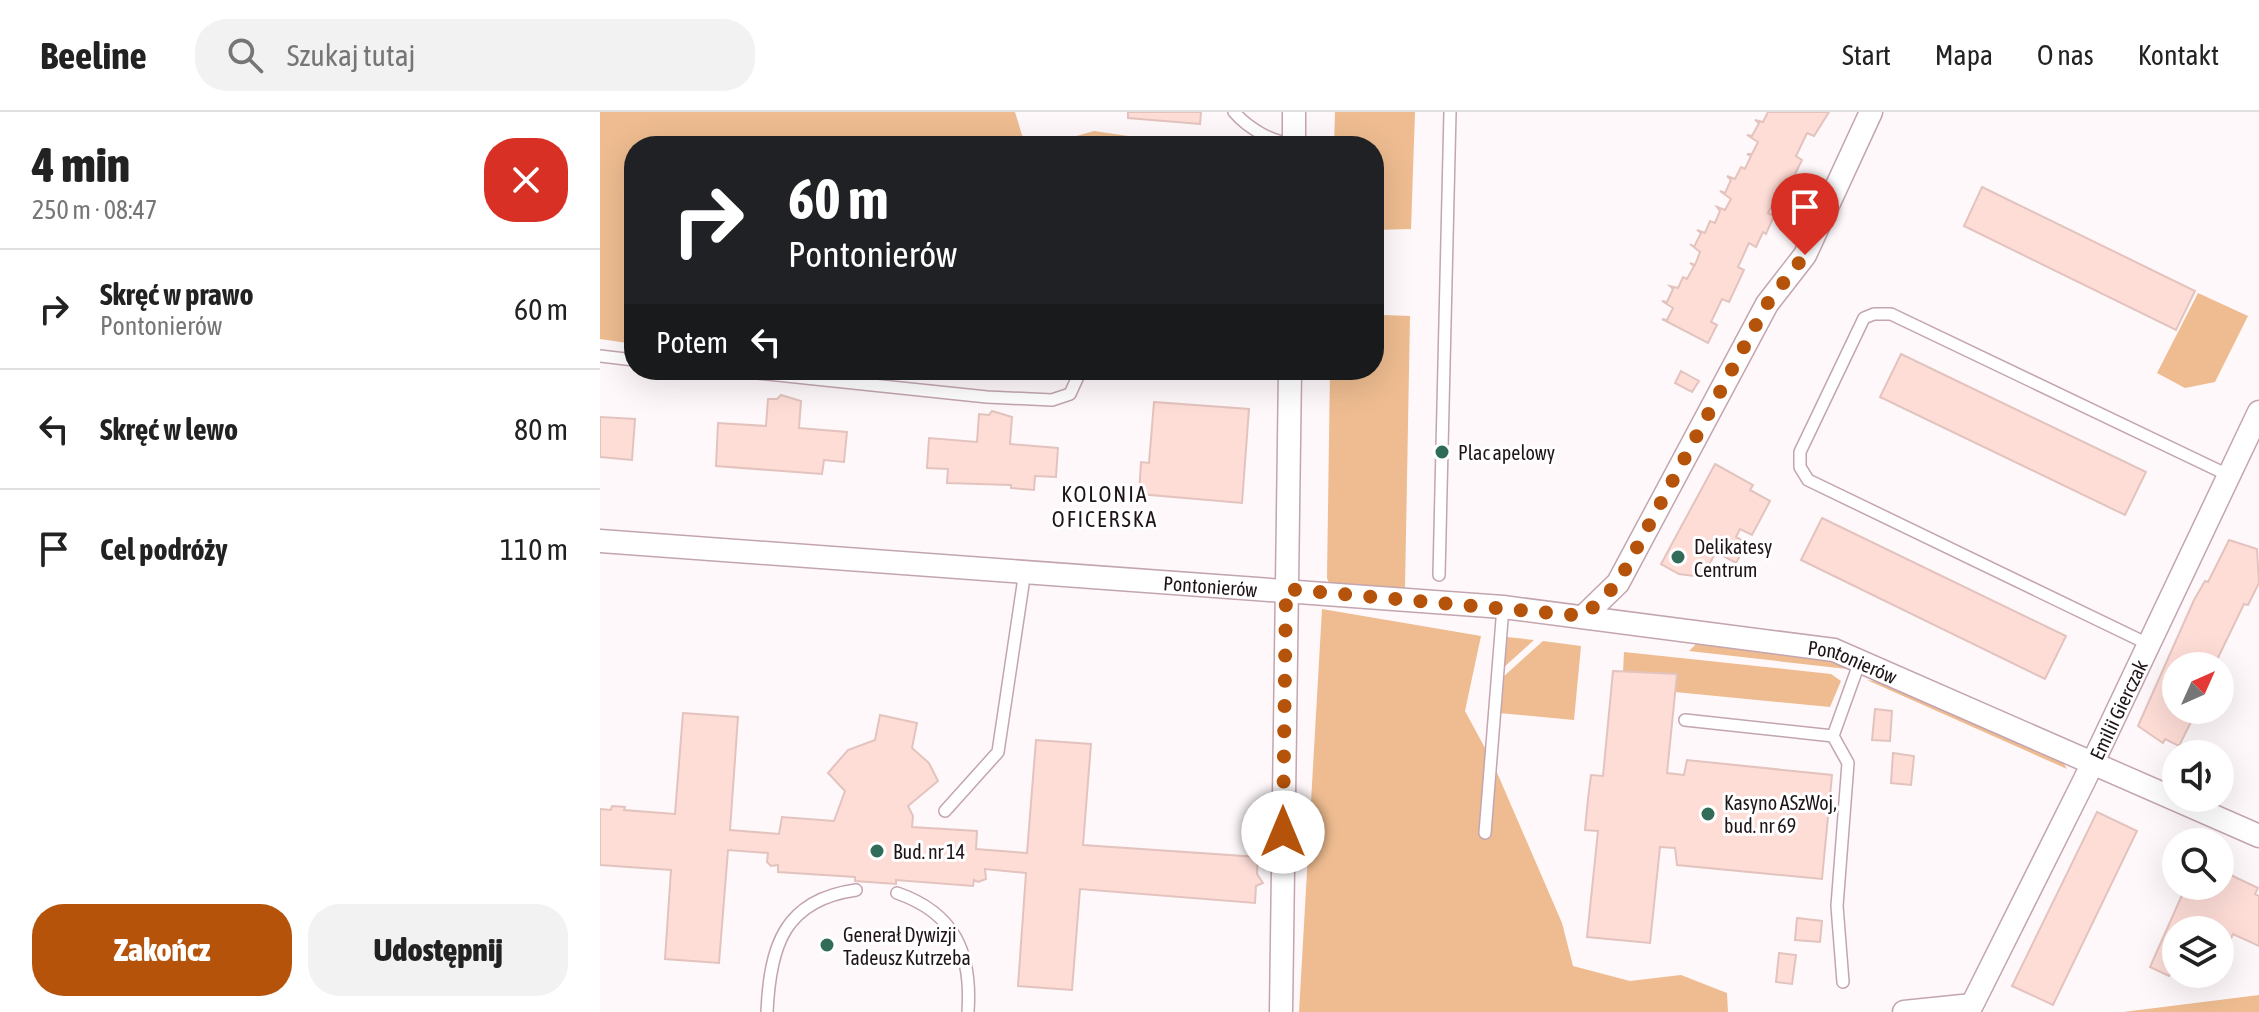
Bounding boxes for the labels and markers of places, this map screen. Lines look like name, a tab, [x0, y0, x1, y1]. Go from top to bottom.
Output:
pin	[1771, 173, 1839, 255]
place label: Plac apelowy	[1458, 441, 1555, 464]
marker: Plac apelowy	[1433, 443, 1451, 461]
place label: Delikatesy Centrum	[1694, 535, 1772, 581]
marker: Delikatesy Centrum	[1669, 548, 1687, 566]
place label: Kasyno ASzWoj, bud. nr 69	[1724, 791, 1837, 837]
marker: Kasyno ASzWoj, bud. nr 69	[1699, 805, 1717, 823]
place label: Bud. nr 14	[893, 840, 965, 863]
marker: Bud. nr 14	[868, 842, 886, 860]
place label: Generał Dywizji Tadeusz Kutrzeba	[843, 923, 971, 969]
marker: Generał Dywizji Tadeusz Kutrzeba	[818, 936, 836, 954]

